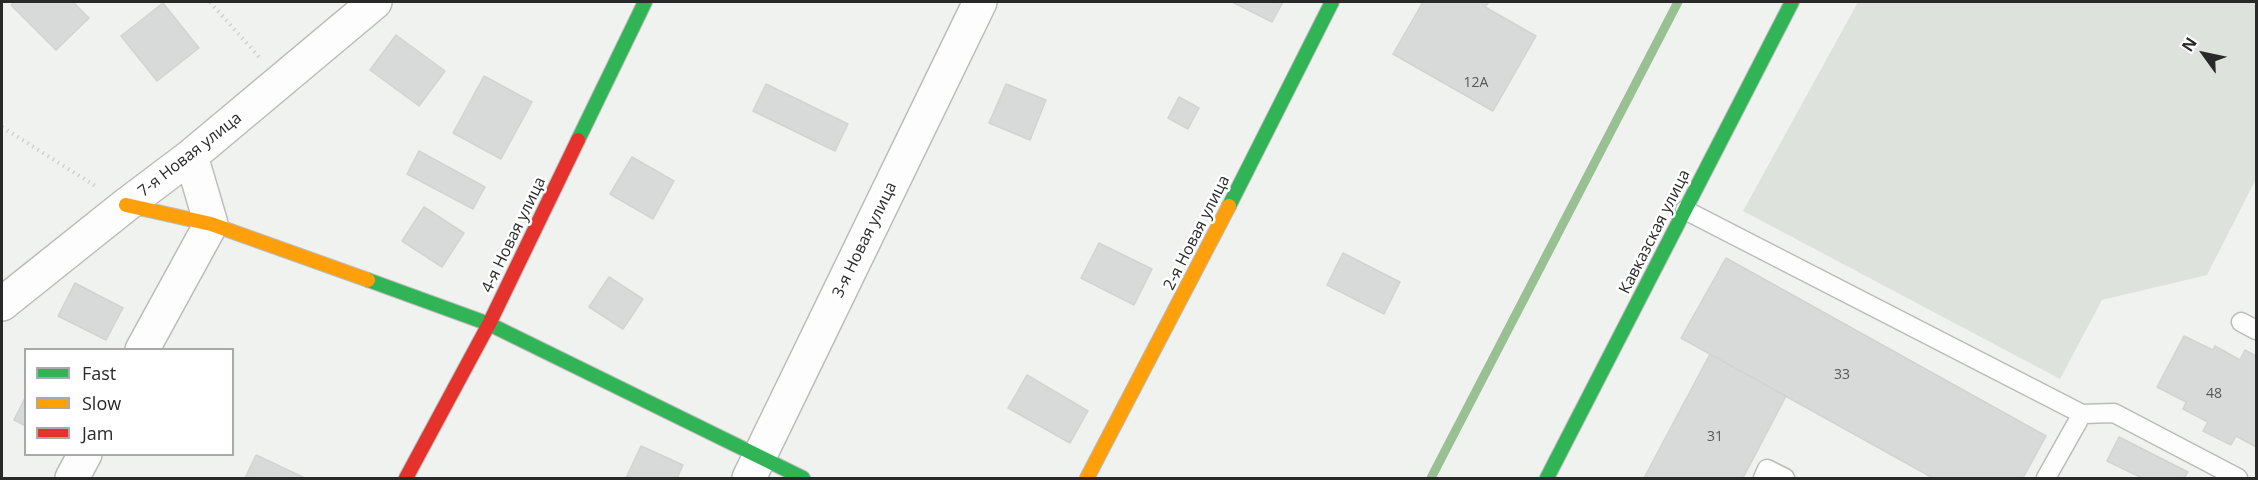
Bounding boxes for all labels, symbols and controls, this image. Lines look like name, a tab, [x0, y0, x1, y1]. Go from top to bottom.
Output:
north arrow	[2174, 24, 2234, 84]
text: N	[2176, 33, 2202, 56]
house number: 12А	[1464, 75, 1488, 91]
street label: 7-я Новая улица	[134, 109, 246, 201]
street label: Кавказская улица	[1615, 167, 1695, 297]
street label: 2-я Новая улица	[1160, 172, 1234, 294]
street label: 4-я Новая улица	[478, 174, 550, 296]
street label: 3-я Новая улица	[829, 179, 901, 301]
legend	[24, 348, 234, 456]
text: Fast	[82, 361, 116, 385]
house number: 33	[1834, 367, 1850, 383]
house number: 48	[2206, 386, 2222, 402]
text: Slow	[82, 391, 121, 415]
text: Jam	[82, 421, 114, 445]
house number: 31	[1707, 429, 1723, 445]

